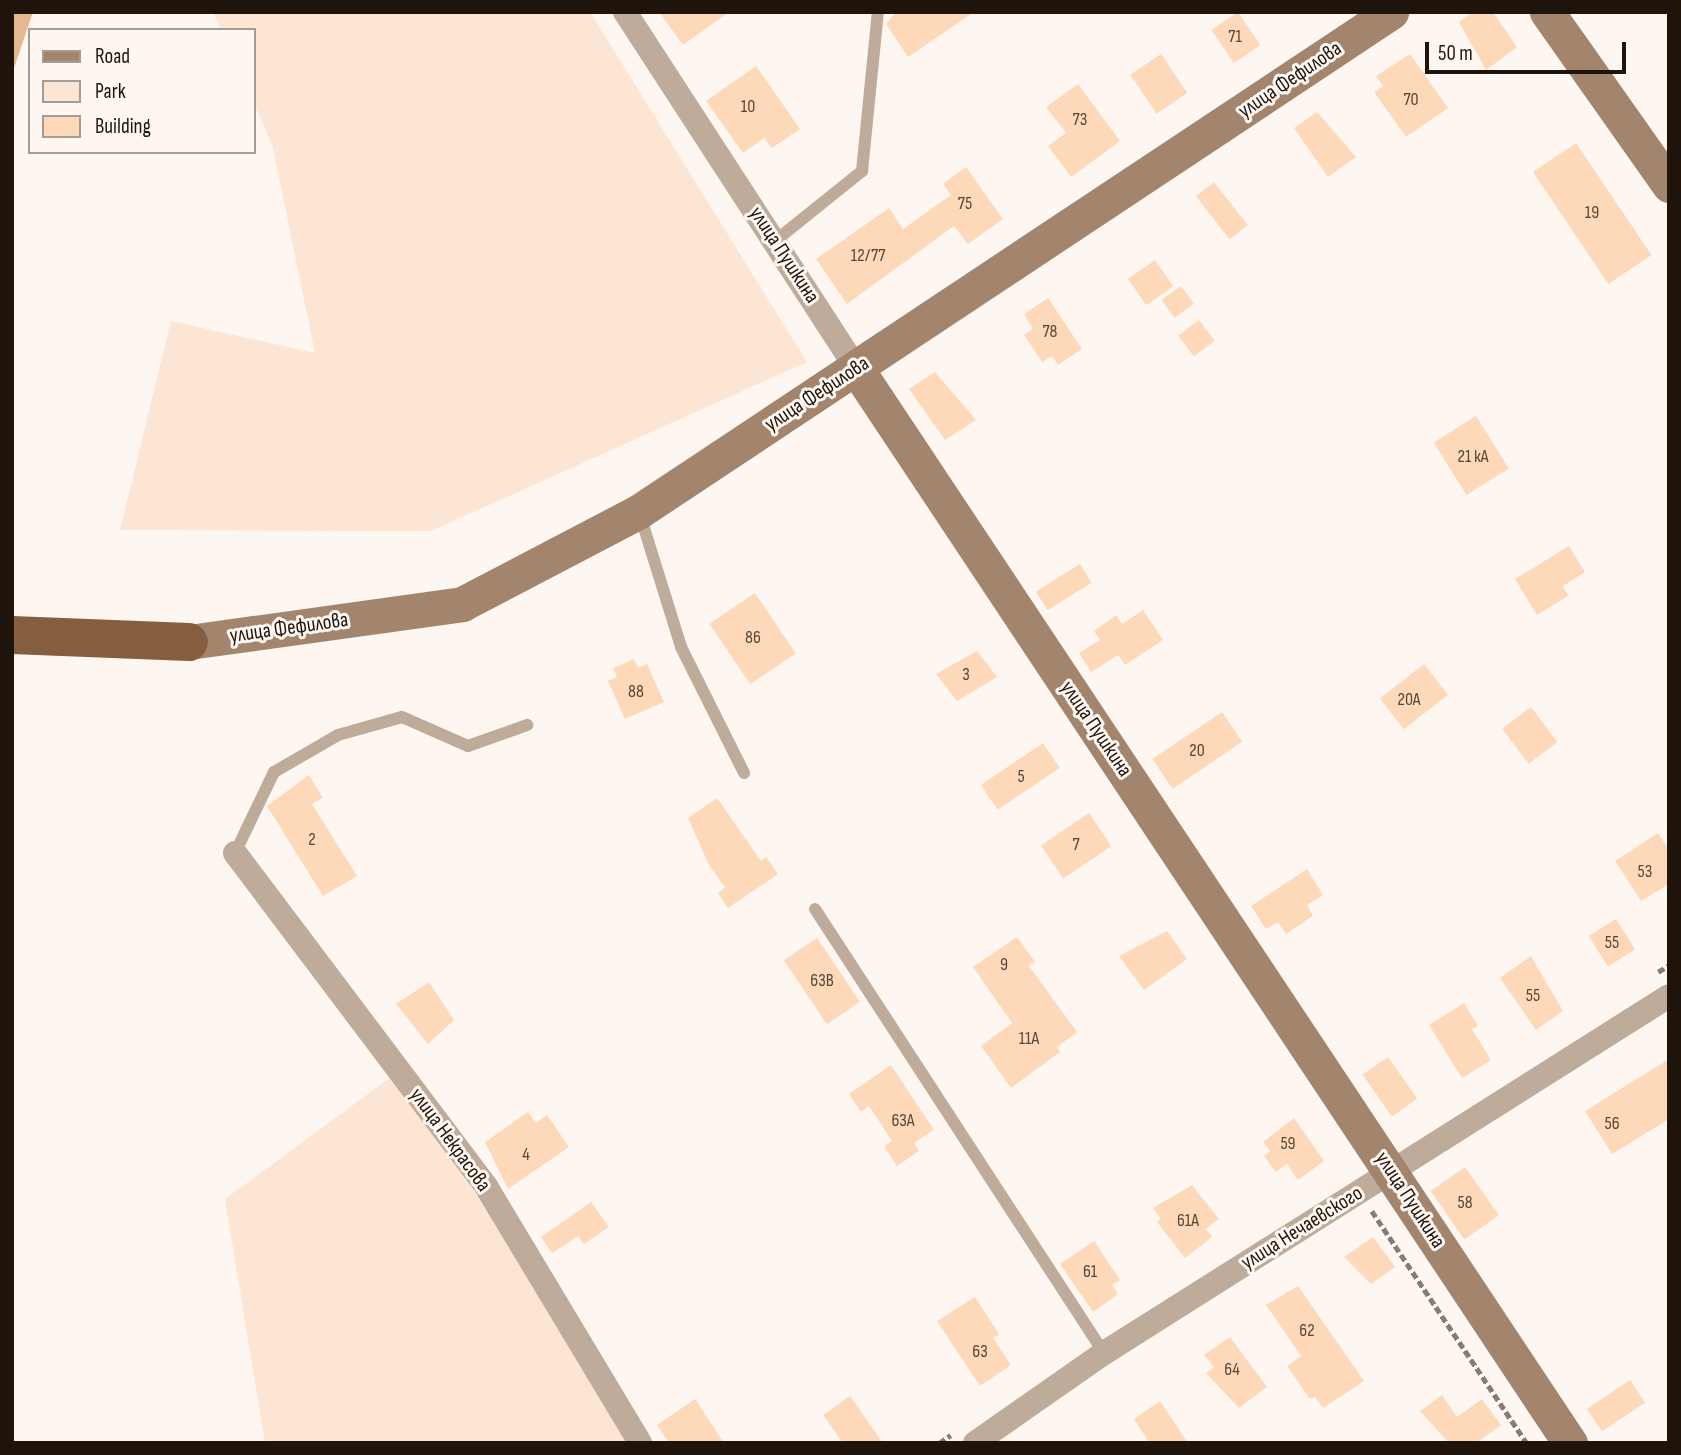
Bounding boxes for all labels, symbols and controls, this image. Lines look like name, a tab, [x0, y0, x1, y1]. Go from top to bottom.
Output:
house number: 71	[1228, 26, 1242, 48]
legend	[28, 28, 256, 154]
scale bar	[1429, 28, 1630, 72]
street label: улица Фефилова	[1234, 36, 1346, 124]
text: 50 m	[1438, 41, 1473, 66]
text: Road	[95, 44, 130, 69]
text: Park	[95, 79, 126, 104]
house number: 70	[1403, 89, 1419, 111]
house number: 10	[741, 96, 755, 118]
house number: 73	[1073, 109, 1087, 131]
text: Building	[95, 114, 151, 139]
house number: 75	[958, 193, 972, 215]
street label: улица Пушкина	[743, 202, 825, 308]
house number: 19	[1585, 202, 1599, 224]
house number: 12/77	[851, 245, 885, 267]
house number: 78	[1042, 321, 1058, 343]
street label: улица Фефилова	[760, 351, 874, 437]
house number: 21 кА	[1457, 446, 1489, 468]
street label: улица Фефилова	[228, 607, 350, 649]
house number: 86	[745, 627, 761, 649]
house number: 3	[962, 664, 970, 686]
street label: улица Пушкина	[1055, 676, 1137, 782]
house number: 88	[628, 681, 644, 703]
house number: 20А	[1397, 689, 1421, 711]
house number: 20	[1189, 740, 1205, 762]
house number: 5	[1017, 766, 1025, 788]
house number: 2	[308, 829, 316, 851]
house number: 7	[1072, 834, 1080, 856]
house number: 53	[1638, 861, 1652, 883]
house number: 55	[1605, 932, 1619, 954]
house number: 9	[1000, 954, 1008, 976]
house number: 63В	[810, 970, 834, 992]
house number: 55	[1526, 985, 1540, 1007]
house number: 11А	[1019, 1028, 1039, 1050]
street label: улица Некрасова	[404, 1083, 496, 1197]
house number: 63А	[891, 1110, 915, 1132]
house number: 56	[1604, 1113, 1620, 1135]
house number: 59	[1280, 1133, 1296, 1155]
house number: 4	[522, 1144, 530, 1166]
street label: улица Пушкина	[1369, 1147, 1451, 1253]
street label: улица Нечаевского	[1237, 1181, 1367, 1275]
house number: 58	[1457, 1192, 1473, 1214]
house number: 61А	[1177, 1210, 1199, 1232]
house number: 61	[1083, 1261, 1097, 1283]
house number: 62	[1299, 1320, 1315, 1342]
house number: 63	[972, 1341, 988, 1363]
house number: 64	[1224, 1359, 1240, 1381]

